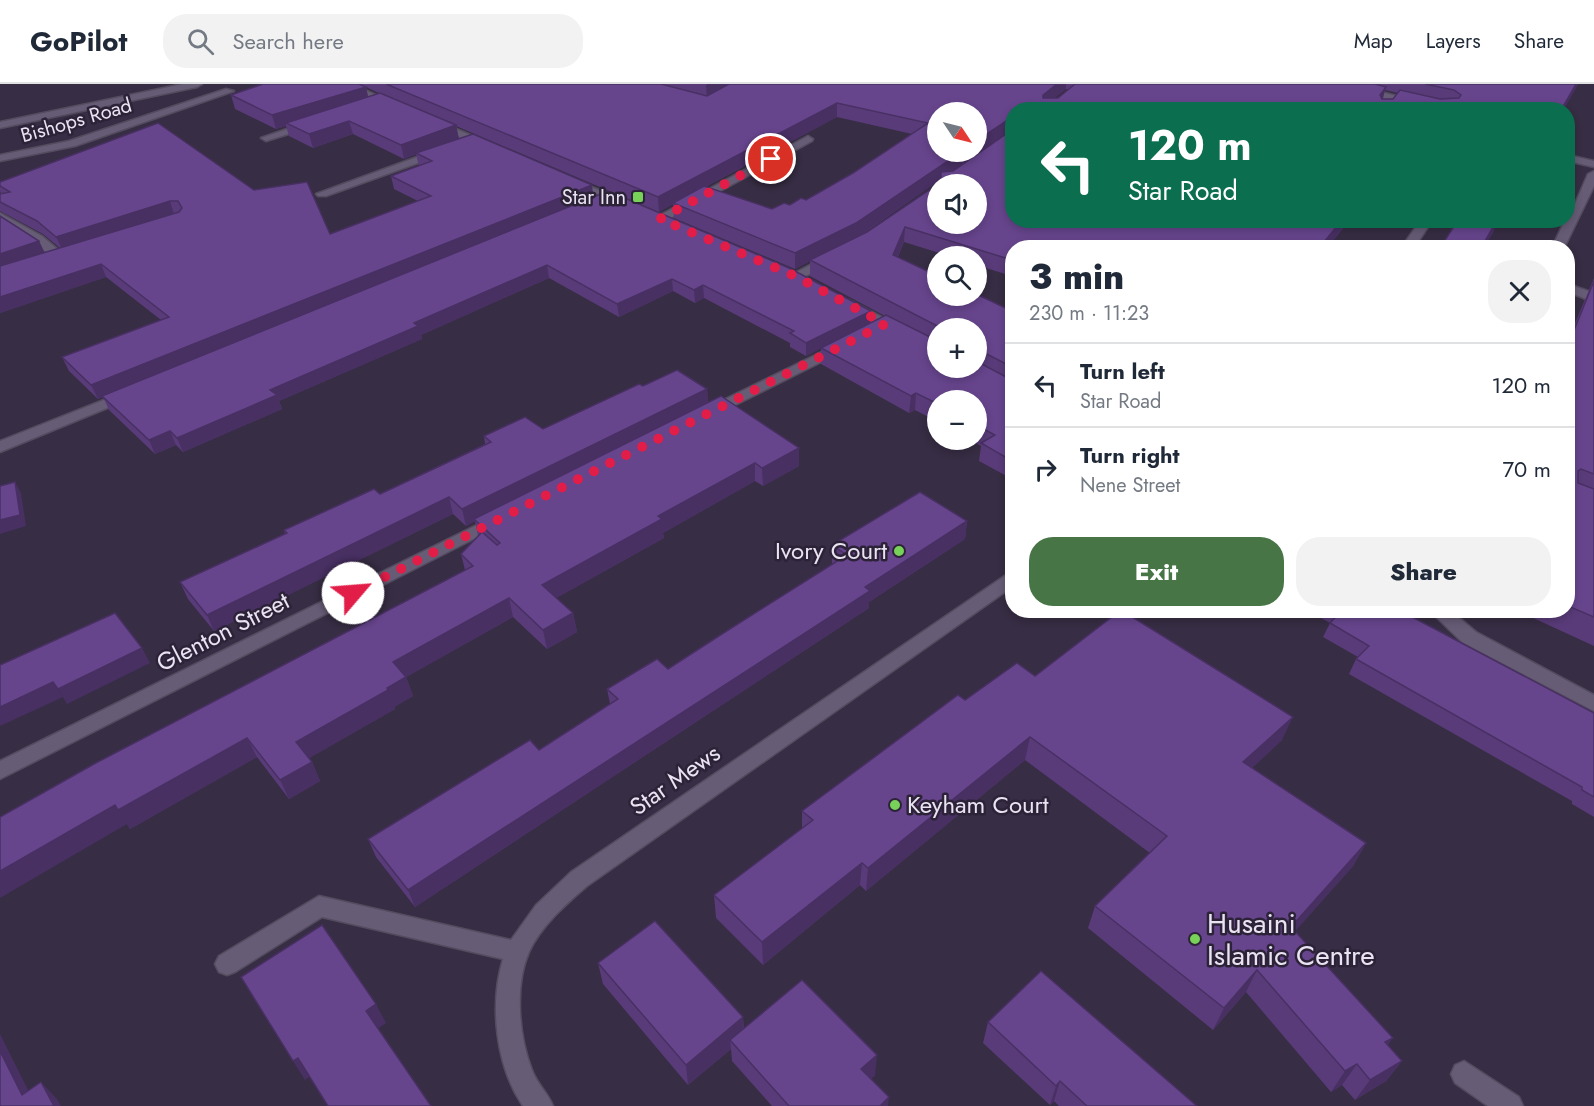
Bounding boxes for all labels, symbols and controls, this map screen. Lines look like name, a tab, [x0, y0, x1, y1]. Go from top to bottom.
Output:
search box	[163, 14, 583, 68]
text: GoPilot	[30, 21, 127, 62]
icon: search	[184, 25, 217, 58]
text: Search here	[232, 25, 344, 57]
text: Map	[1354, 26, 1393, 56]
text: Layers	[1426, 26, 1481, 56]
text: Share	[1514, 26, 1564, 56]
street label: Bishops Road	[17, 91, 135, 150]
north arrow	[927, 102, 987, 162]
map controls	[927, 102, 987, 450]
text: 120 m	[1128, 115, 1252, 176]
icon: left	[1029, 126, 1107, 204]
pin	[745, 133, 796, 184]
icon: arrive	[754, 142, 787, 175]
text: Star Road	[1128, 171, 1238, 210]
button: sound	[927, 174, 987, 234]
place label: Star Inn	[562, 183, 626, 212]
marker: Star Inn	[631, 190, 645, 204]
button: search	[927, 246, 987, 306]
text: 3 min	[1029, 250, 1124, 302]
button: close	[1488, 260, 1551, 323]
text: 230 m · 11:23	[1029, 299, 1149, 328]
button: +	[927, 318, 987, 378]
text: Turn left	[1080, 355, 1165, 387]
icon: left	[1029, 369, 1062, 402]
text: 120 m	[1492, 369, 1551, 401]
text: Star Road	[1080, 387, 1161, 416]
button: −	[927, 390, 987, 450]
text: Turn right	[1080, 439, 1180, 471]
icon: right	[1029, 453, 1062, 486]
text: 70 m	[1502, 453, 1551, 485]
text: Nene Street	[1080, 471, 1180, 500]
place label: Ivory Court	[775, 533, 887, 568]
button: Exit	[1029, 537, 1284, 606]
button: Share	[1296, 537, 1551, 606]
marker: Ivory Court	[892, 544, 906, 558]
position arrow	[321, 561, 385, 625]
street label: Glenton Street	[150, 583, 296, 680]
street label: Star Mews	[622, 736, 727, 824]
place label: Keyham Court	[907, 787, 1049, 822]
marker: Keyham Court	[888, 798, 902, 812]
place label: Husaini Islamic Centre	[1207, 903, 1375, 976]
marker: Husaini Islamic Centre	[1188, 932, 1202, 946]

